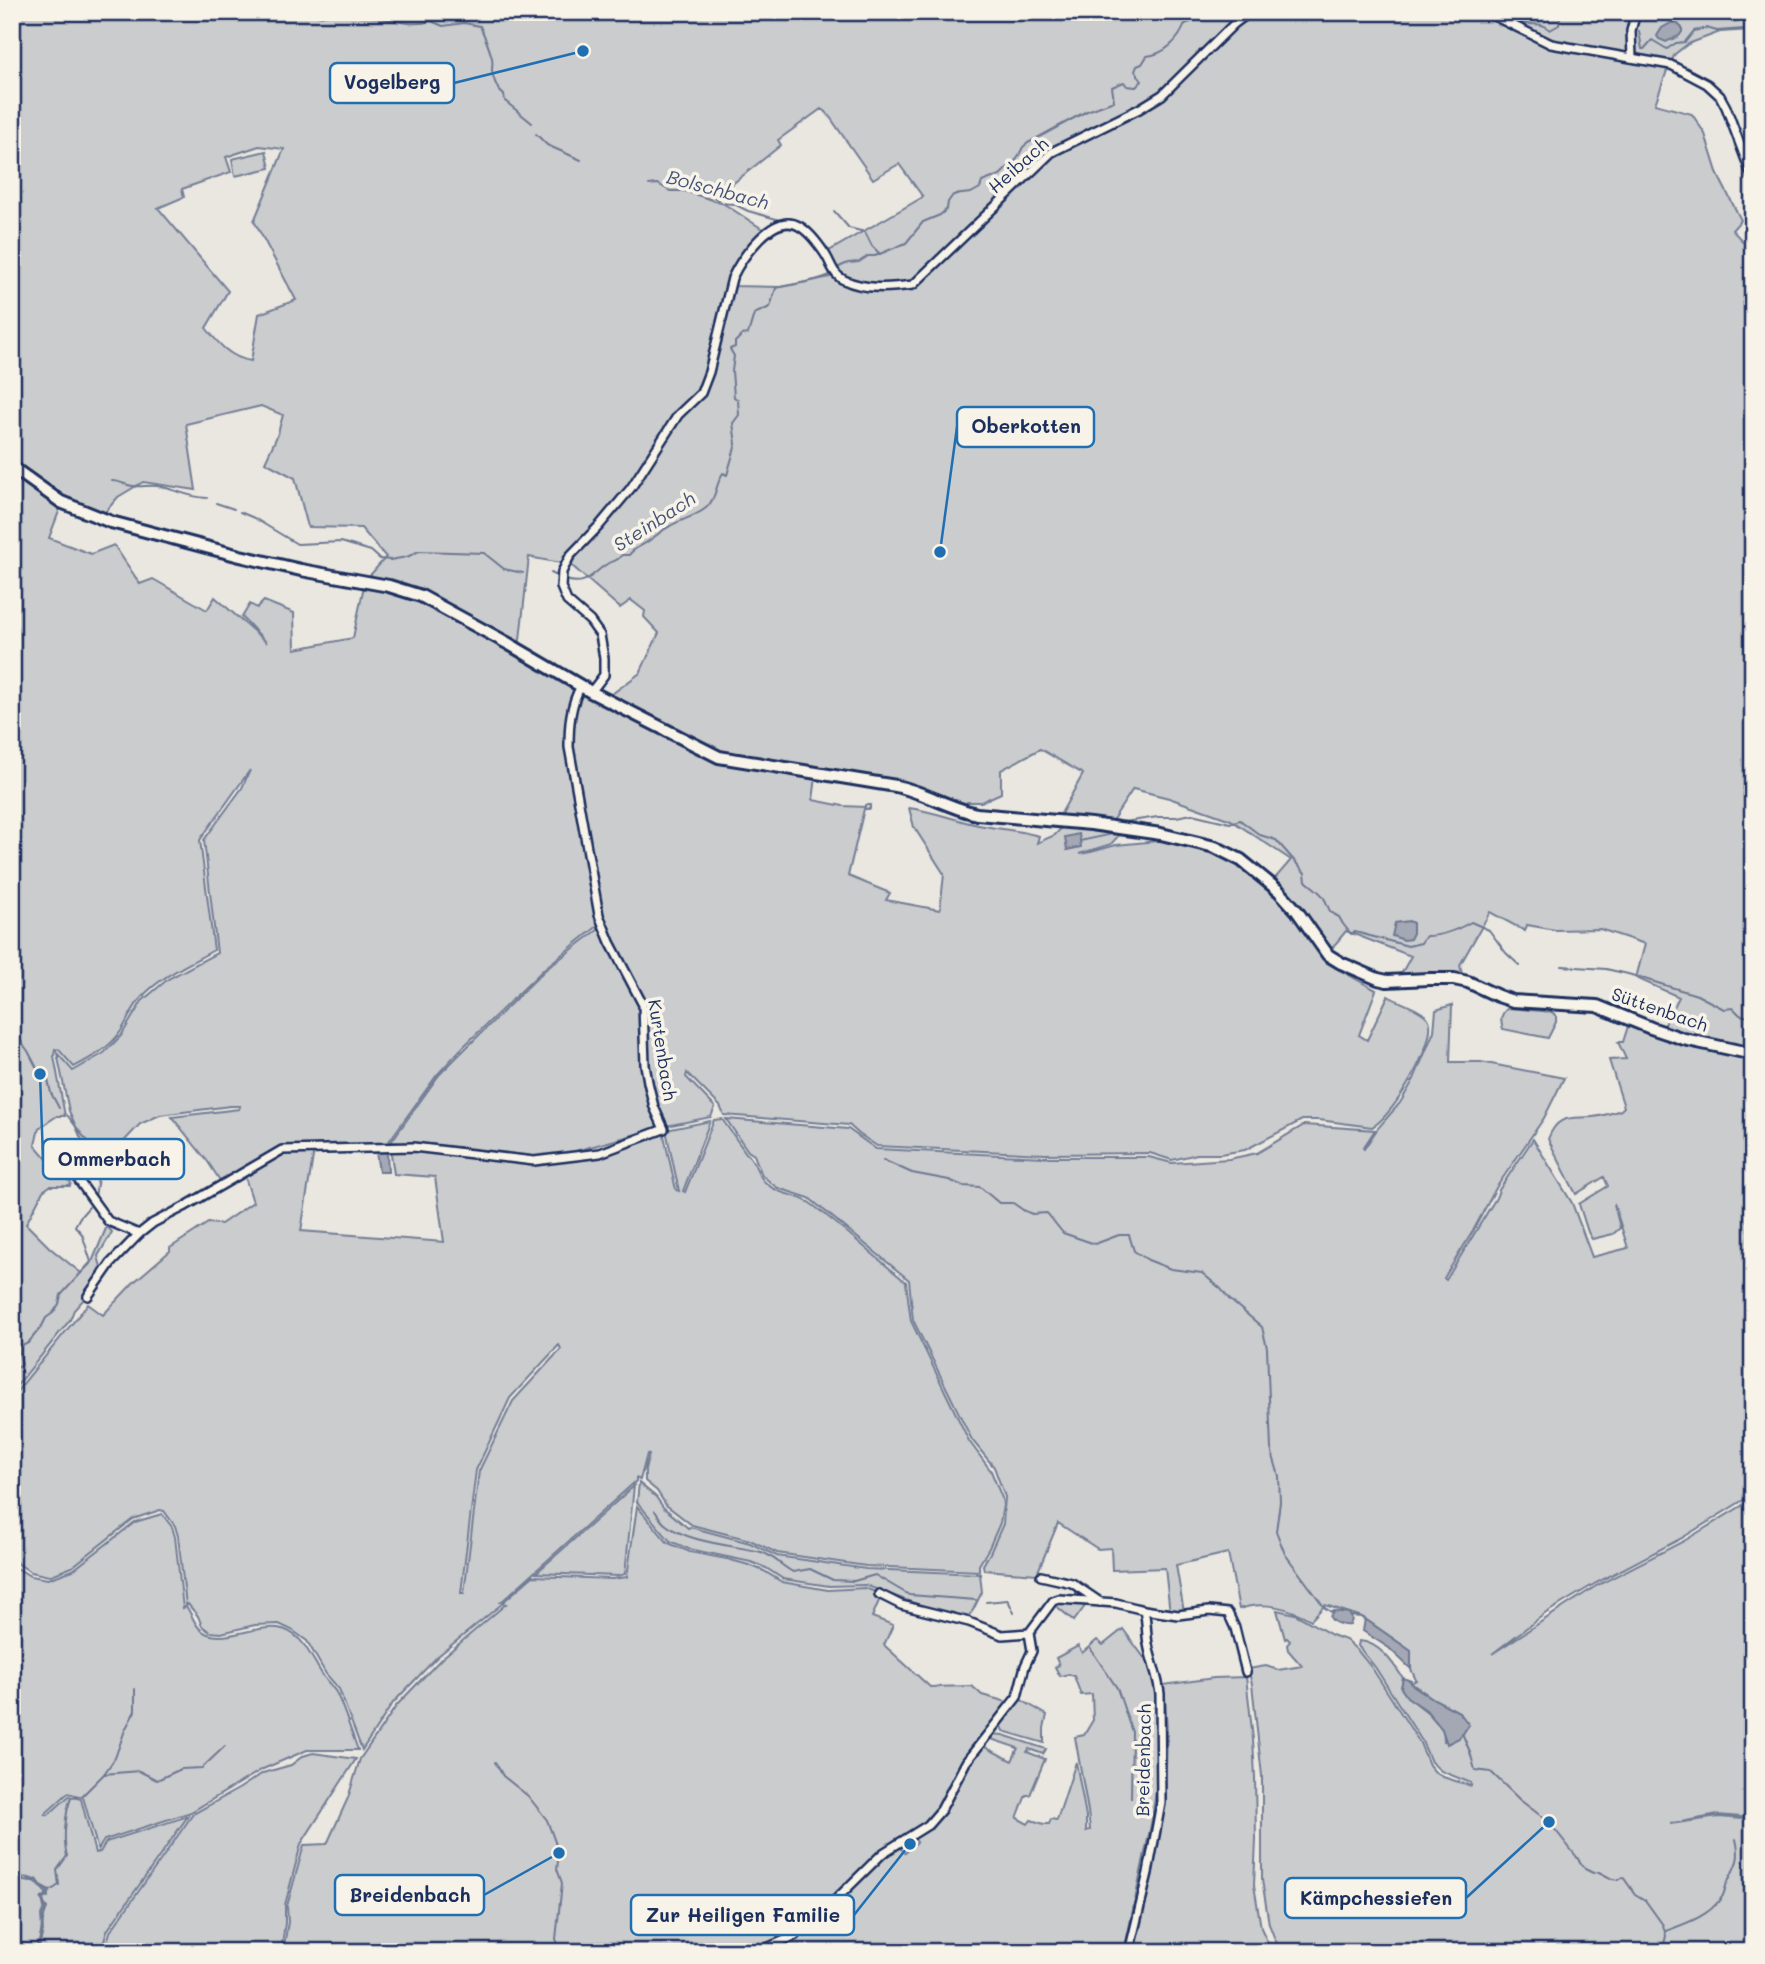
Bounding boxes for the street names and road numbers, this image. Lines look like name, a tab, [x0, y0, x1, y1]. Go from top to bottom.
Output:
street label: Heibach	[983, 132, 1053, 198]
street label: Süttenbach	[1609, 981, 1711, 1037]
street label: Kurtenbach	[643, 998, 683, 1102]
street label: Breidenbach	[1130, 1703, 1156, 1817]

